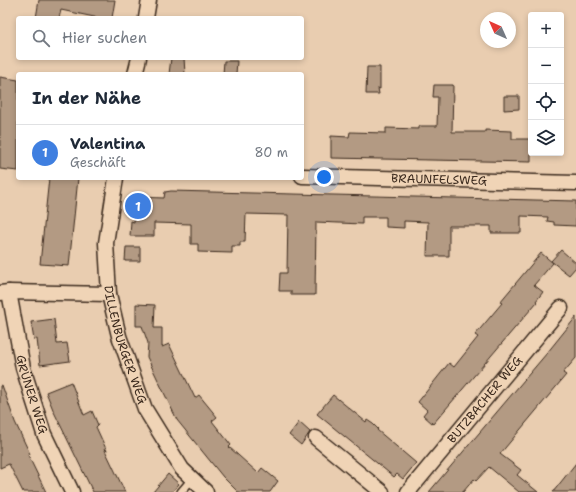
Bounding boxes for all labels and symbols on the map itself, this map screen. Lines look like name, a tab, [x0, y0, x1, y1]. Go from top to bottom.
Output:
north arrow	[480, 12, 516, 48]
your location	[314, 167, 334, 187]
street label: BRAUNFELSWEG	[391, 170, 487, 189]
pin: 1	[125, 191, 151, 221]
street label: DILLENBURGER WEG	[101, 285, 151, 406]
street label: GRÜNER WEG	[13, 353, 51, 436]
street label: BUTZBACHER WEG	[444, 353, 526, 447]

